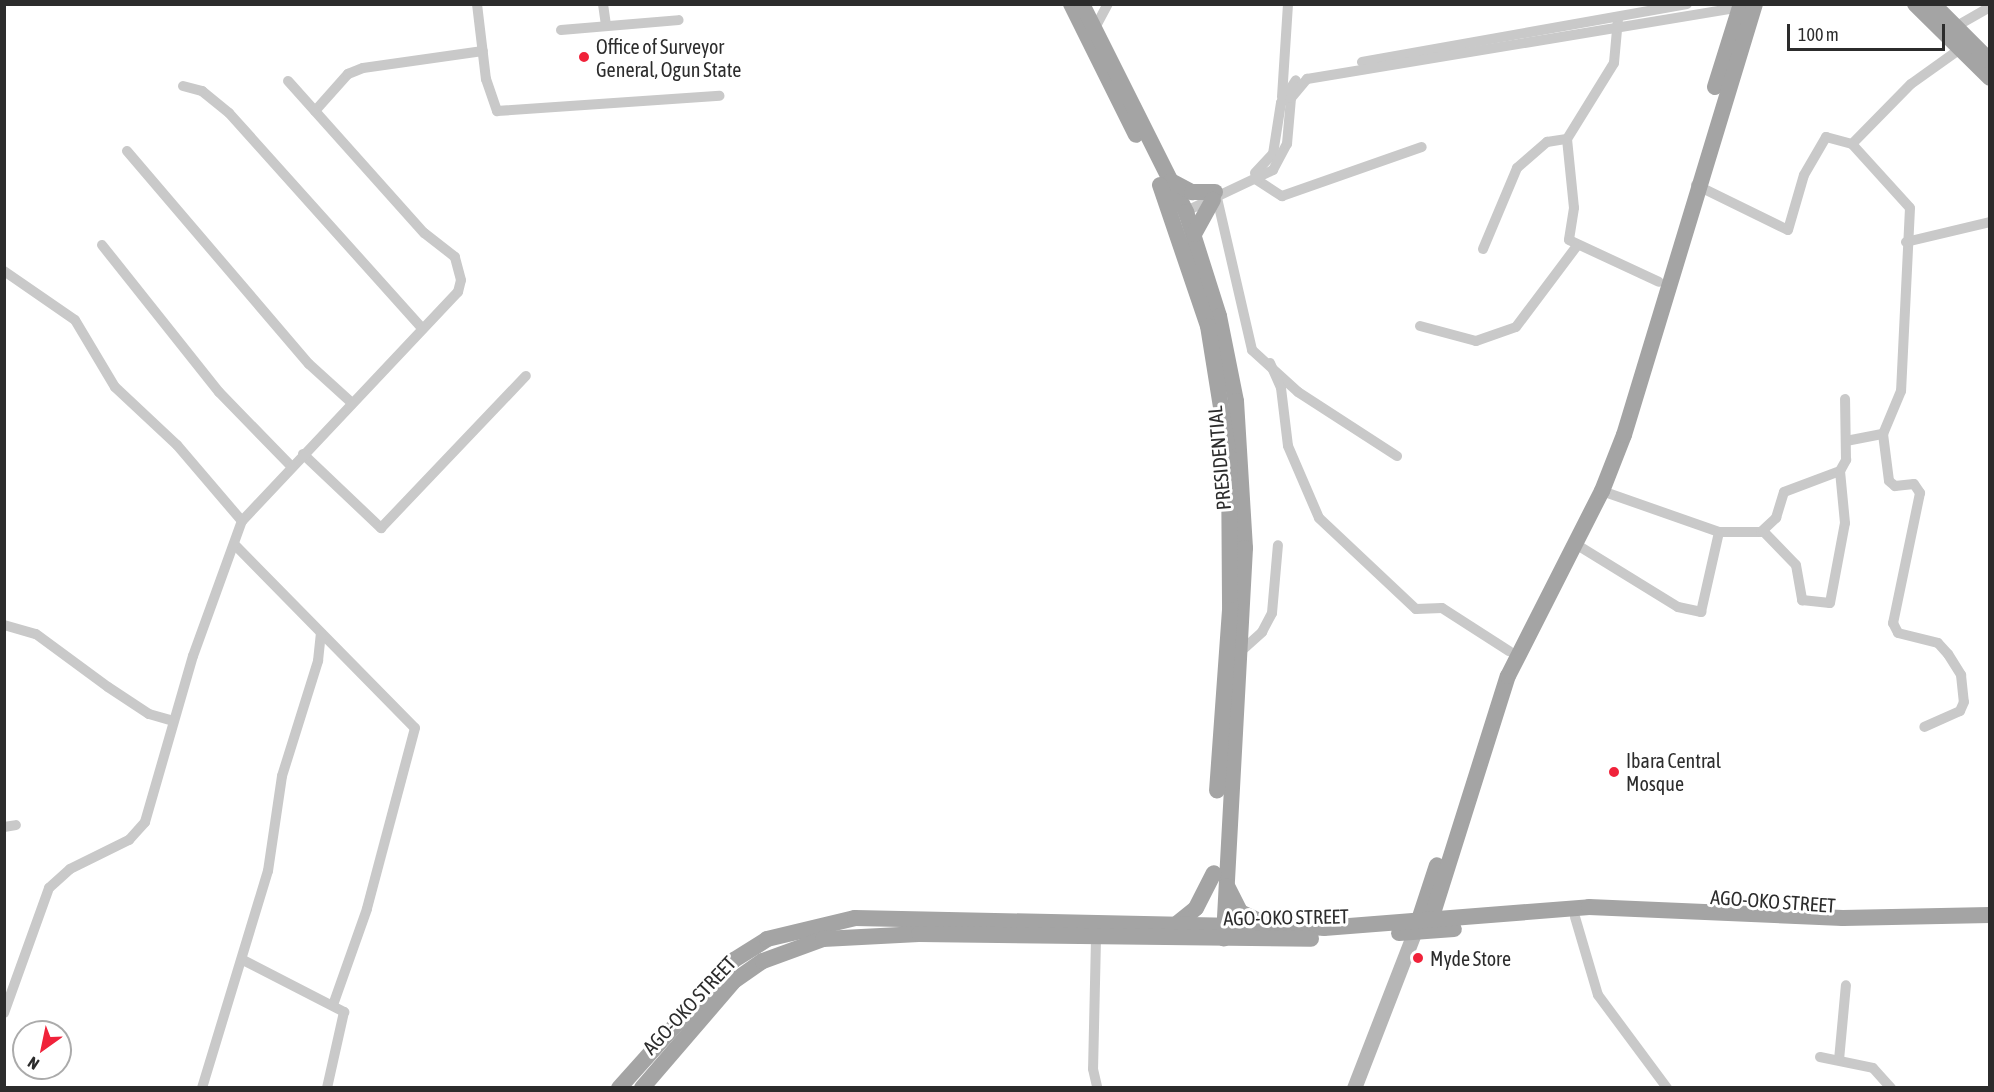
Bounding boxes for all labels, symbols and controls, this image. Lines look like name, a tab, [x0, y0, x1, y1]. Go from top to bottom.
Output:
scale bar	[1790, 12, 1948, 50]
text: 100 m	[1798, 24, 1839, 45]
place label: Office of Surveyor General, Ogun State	[596, 34, 741, 81]
marker: Office of Surveyor General, Ogun State	[577, 50, 591, 64]
street label: PRESIDENTIAL	[1202, 405, 1236, 511]
place label: Ibara Central Mosque	[1626, 748, 1721, 795]
marker: Ibara Central Mosque	[1607, 765, 1621, 779]
street label: AGO-OKO STREET	[1710, 885, 1836, 917]
street label: AGO-OKO STREET	[1223, 904, 1349, 930]
place label: Myde Store	[1430, 946, 1511, 970]
street label: AGO-OKO STREET	[637, 951, 741, 1059]
marker: Myde Store	[1411, 951, 1425, 965]
north arrow	[12, 1020, 72, 1080]
text: N	[24, 1053, 42, 1074]

